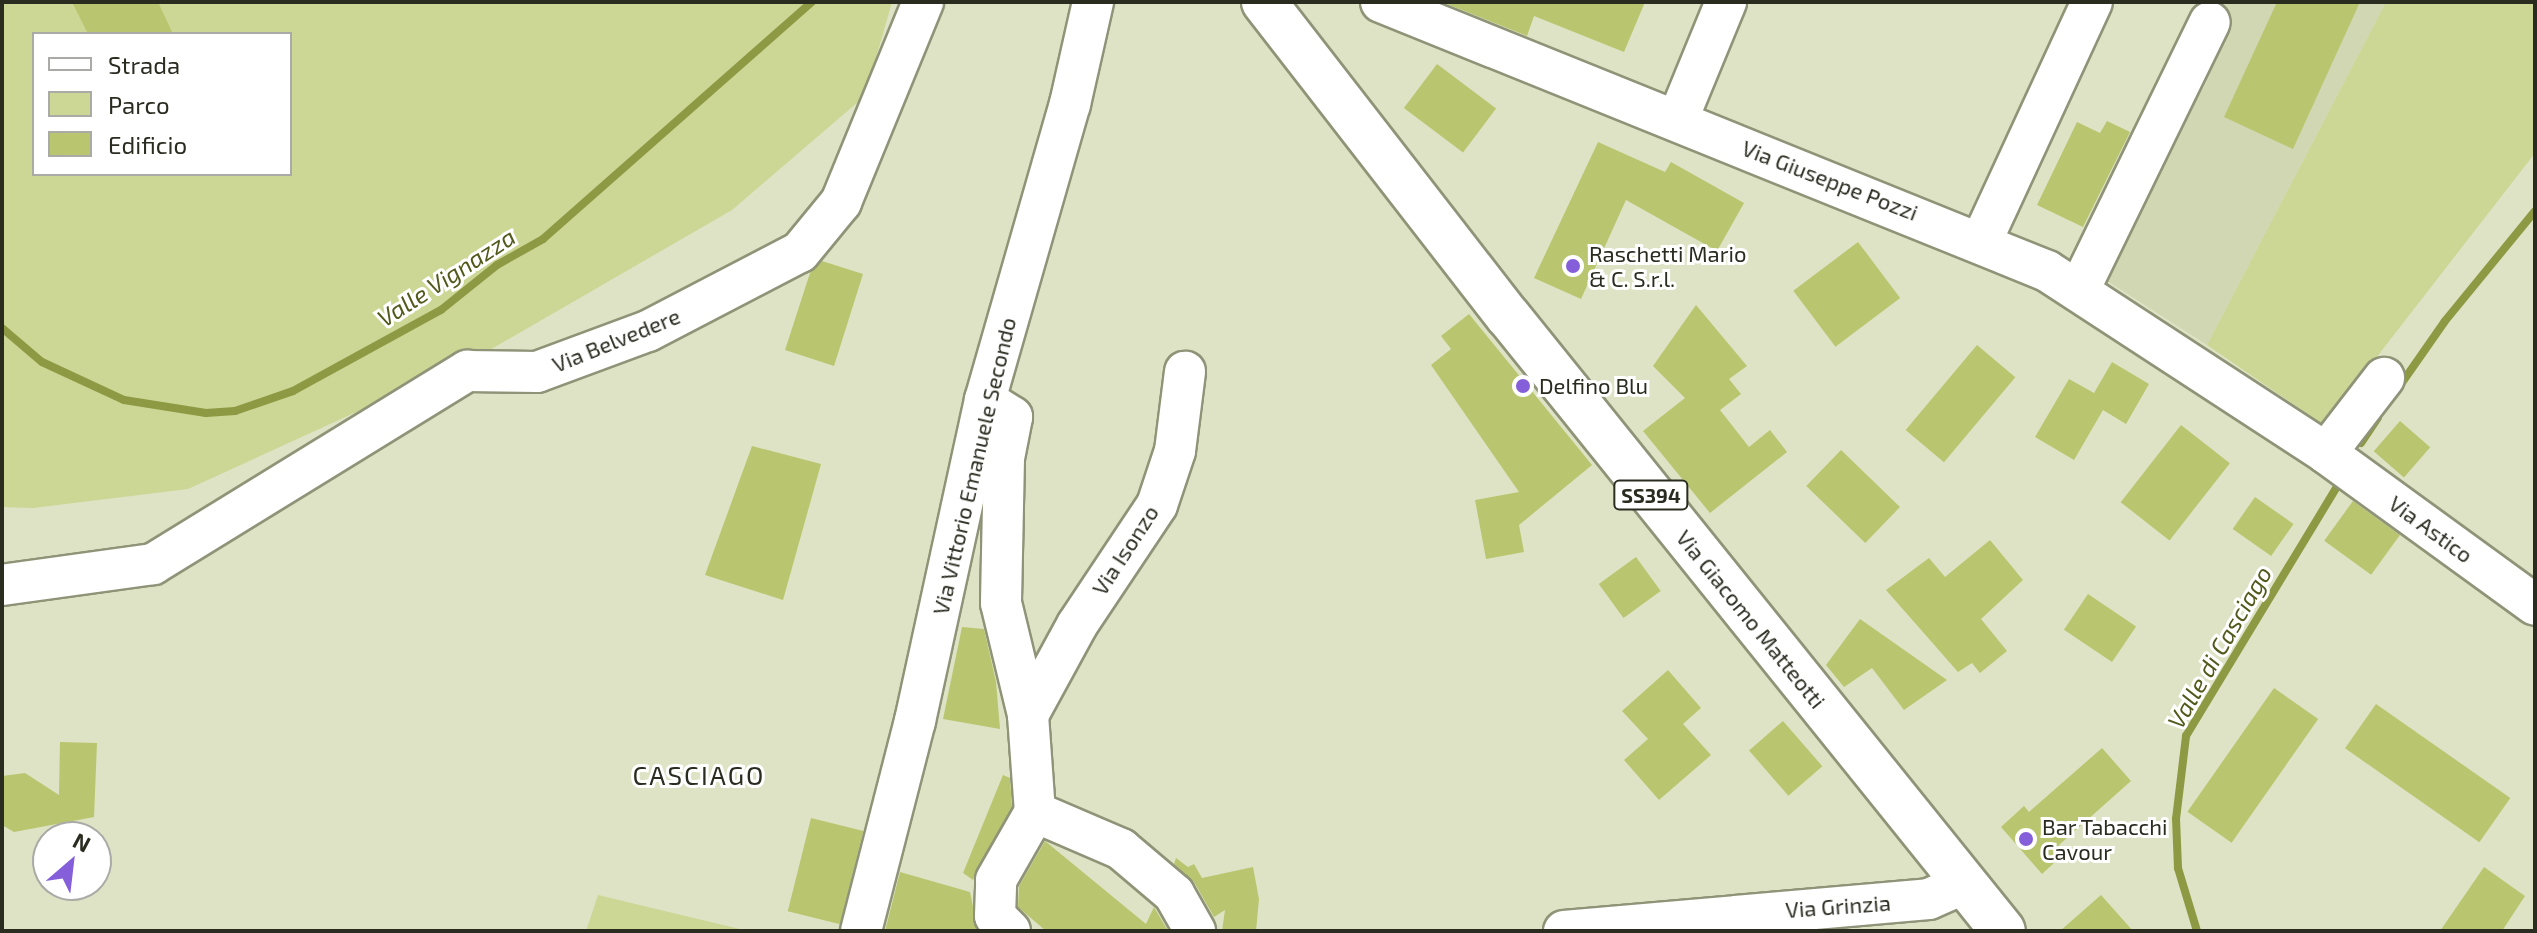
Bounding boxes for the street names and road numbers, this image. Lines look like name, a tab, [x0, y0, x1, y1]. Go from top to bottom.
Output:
street label: Via Giuseppe Pozzi	[1738, 134, 1922, 226]
street label: Via Belvedere	[548, 302, 684, 378]
street label: Via Vittorio Emanuele Secondo	[927, 315, 1021, 617]
road number: SS394	[1613, 479, 1689, 511]
street label: Via Astico	[2384, 490, 2478, 568]
street label: Via Isonzo	[1086, 500, 1164, 600]
street label: Via Giacomo Matteotti	[1671, 525, 1831, 713]
street label: Via Grinzia	[1784, 889, 1892, 923]

